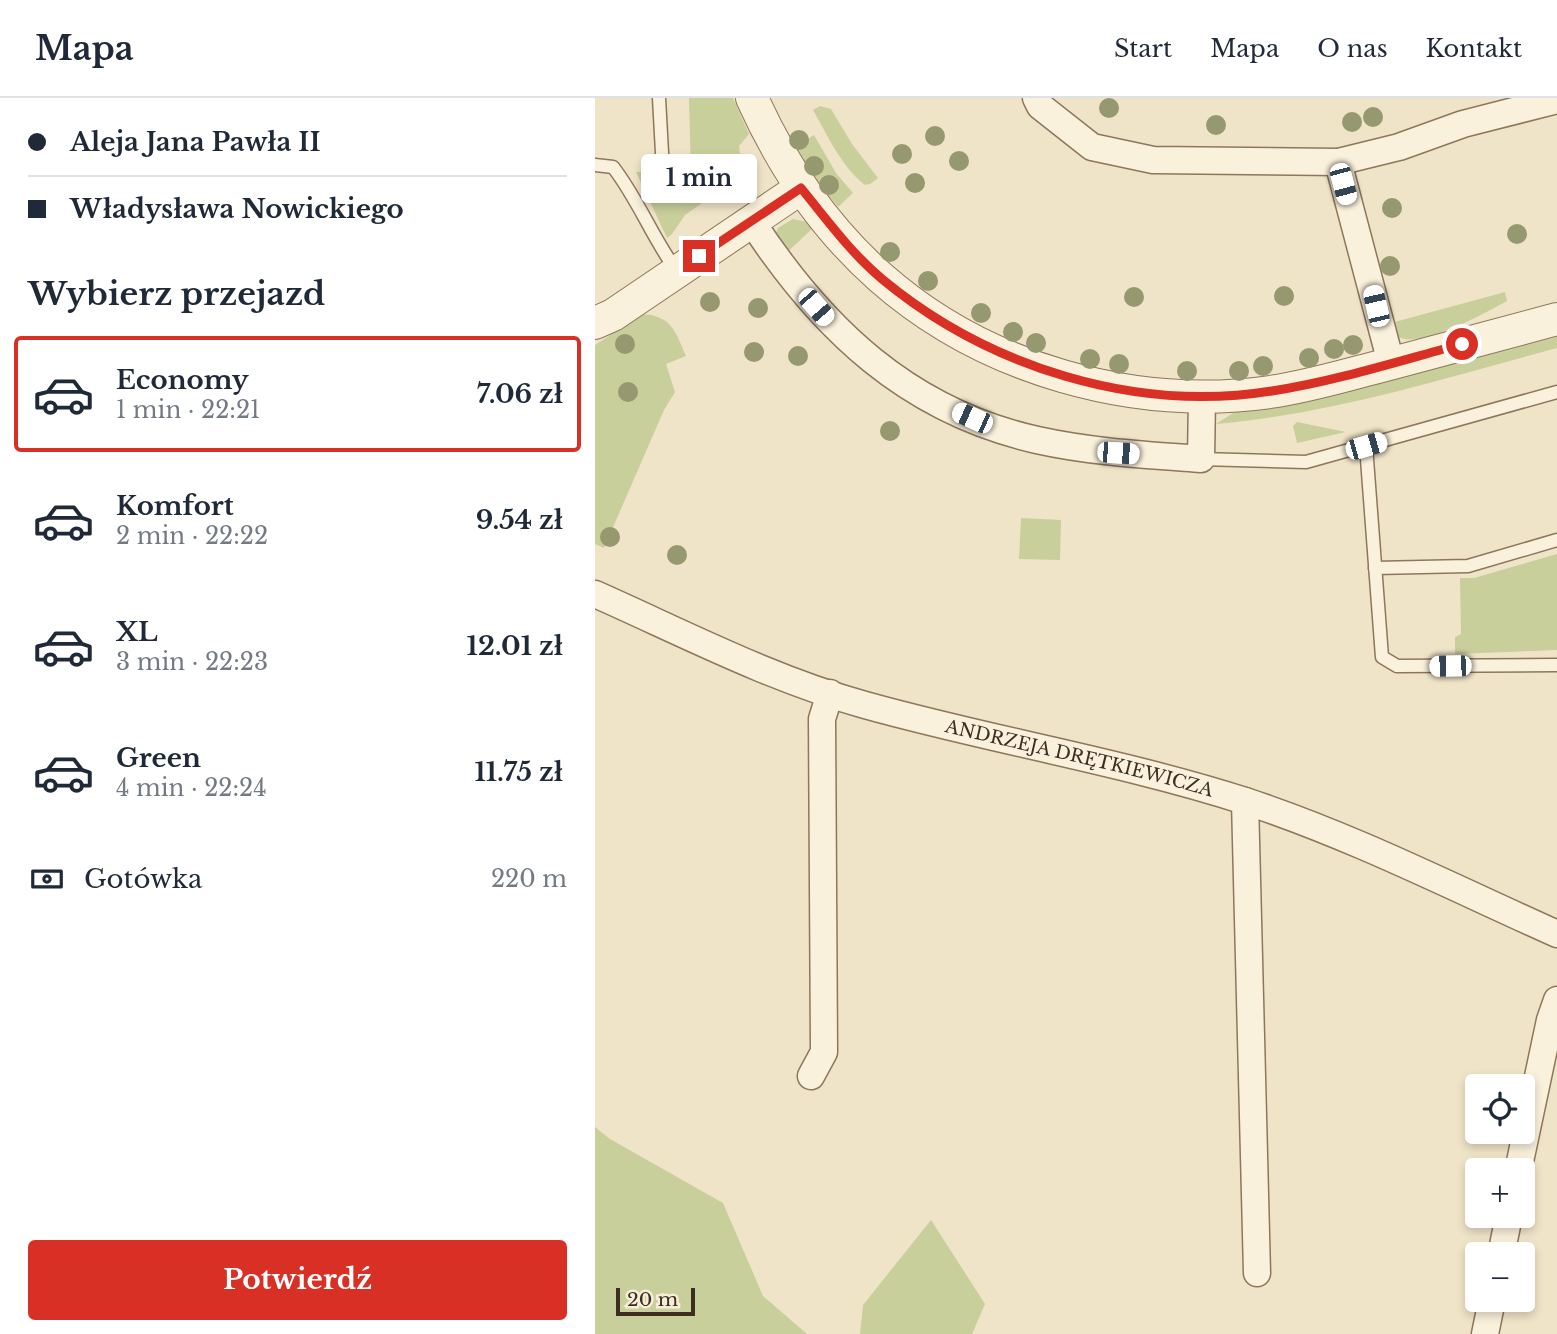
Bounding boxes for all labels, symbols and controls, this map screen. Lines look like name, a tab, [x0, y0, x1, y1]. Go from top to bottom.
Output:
text: Mapa	[35, 28, 134, 69]
text: Start	[1114, 34, 1172, 63]
text: Mapa	[1210, 34, 1279, 63]
text: O nas	[1317, 34, 1388, 63]
text: Kontakt	[1426, 34, 1522, 63]
text: Aleja Jana Pawła II	[70, 126, 321, 158]
callout: 1 min	[641, 155, 757, 204]
car	[1328, 161, 1359, 207]
text: 1 min	[666, 164, 732, 192]
text: Władysława Nowickiego	[70, 193, 404, 225]
route end	[683, 240, 715, 272]
text: Wybierz przejazd	[28, 274, 325, 314]
car	[1362, 283, 1391, 329]
car	[795, 284, 838, 330]
route start	[1446, 328, 1478, 360]
icon: car	[32, 363, 95, 426]
text: Economy	[116, 364, 249, 396]
text: 7.06 zł	[477, 378, 563, 410]
text: 1 min · 22:21	[116, 396, 260, 424]
car	[949, 400, 996, 436]
car	[1343, 430, 1390, 462]
car	[1097, 441, 1140, 465]
icon: car	[32, 489, 95, 552]
text: Komfort	[116, 490, 234, 522]
text: 9.54 zł	[476, 504, 563, 536]
text: 2 min · 22:22	[116, 522, 268, 550]
icon: car	[32, 615, 95, 678]
text: XL	[116, 616, 158, 648]
text: 12.01 zł	[467, 630, 563, 662]
text: 3 min · 22:23	[116, 648, 268, 676]
car	[1429, 655, 1472, 677]
street label: ANDRZEJA DRĘTKIEWICZA	[942, 715, 1217, 802]
icon: car	[32, 741, 95, 804]
text: Green	[116, 742, 201, 774]
text: 11.75 zł	[474, 756, 563, 788]
text: 4 min · 22:24	[116, 774, 267, 802]
icon: cash	[28, 860, 66, 898]
text: Gotówka	[84, 863, 202, 895]
text: 220 m	[491, 865, 567, 893]
map controls	[1465, 1074, 1535, 1312]
button: locate	[1465, 1074, 1535, 1144]
button: +	[1465, 1158, 1535, 1228]
button: Potwierdź	[28, 1240, 567, 1320]
button: −	[1465, 1242, 1535, 1312]
scale bar	[616, 1285, 695, 1317]
text: 20 m	[627, 1288, 678, 1311]

